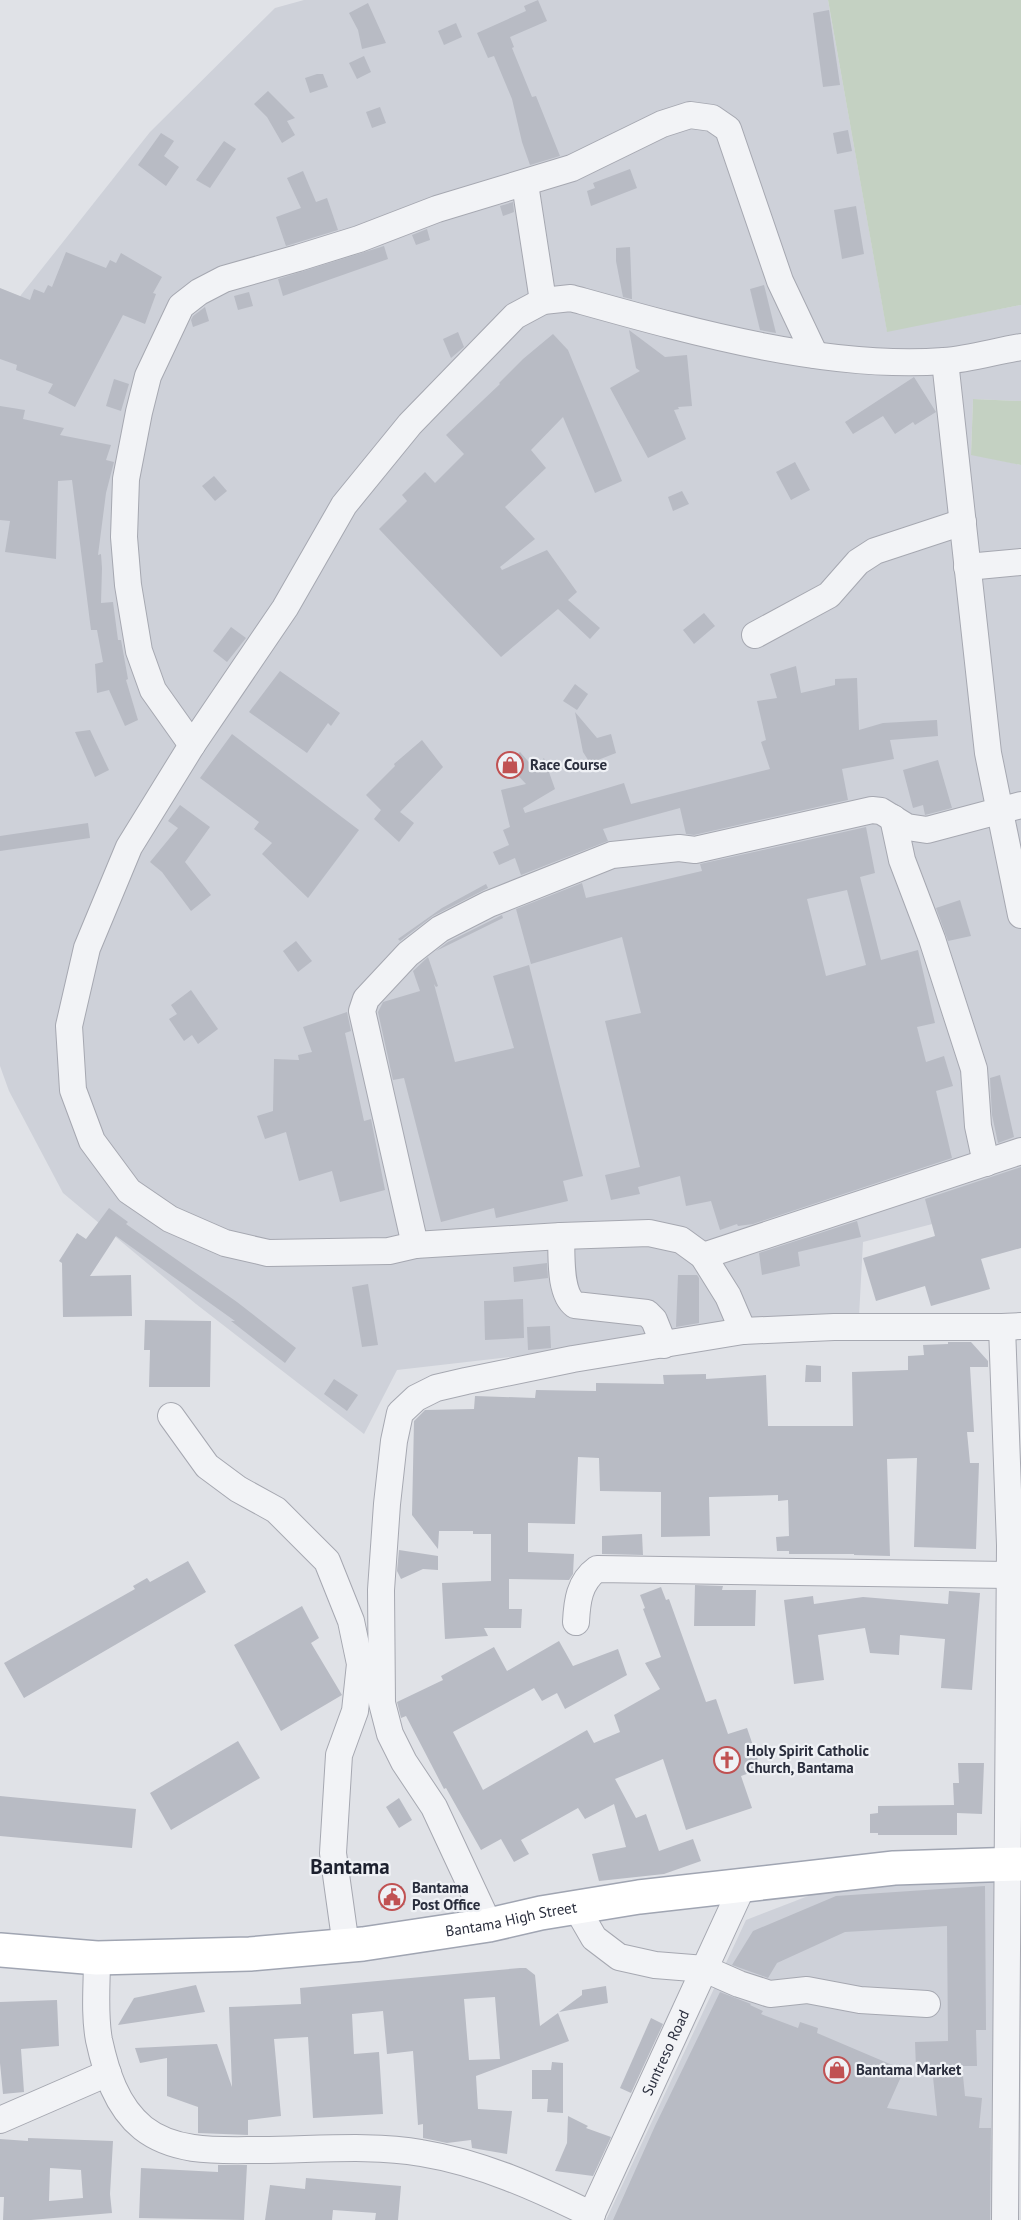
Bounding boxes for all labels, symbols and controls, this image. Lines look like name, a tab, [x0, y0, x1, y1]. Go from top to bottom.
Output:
shop icon: Race Course	[495, 750, 525, 780]
place label: Race Course	[530, 755, 607, 774]
place label: Holy Spirit Catholic Church, Bantama	[746, 1741, 869, 1777]
church icon: Holy Spirit Catholic Church, Bantama	[712, 1745, 742, 1775]
district label: Bantama	[310, 1853, 390, 1880]
place label: Bantama Post Office	[412, 1878, 481, 1914]
public building icon: Bantama Post Office	[377, 1882, 407, 1912]
street label: Bantama High Street	[444, 1897, 578, 1940]
street label: Suntreso Road	[637, 2007, 693, 2099]
shop icon: Bantama Market	[822, 2055, 852, 2085]
place label: Bantama Market	[856, 2060, 962, 2079]

